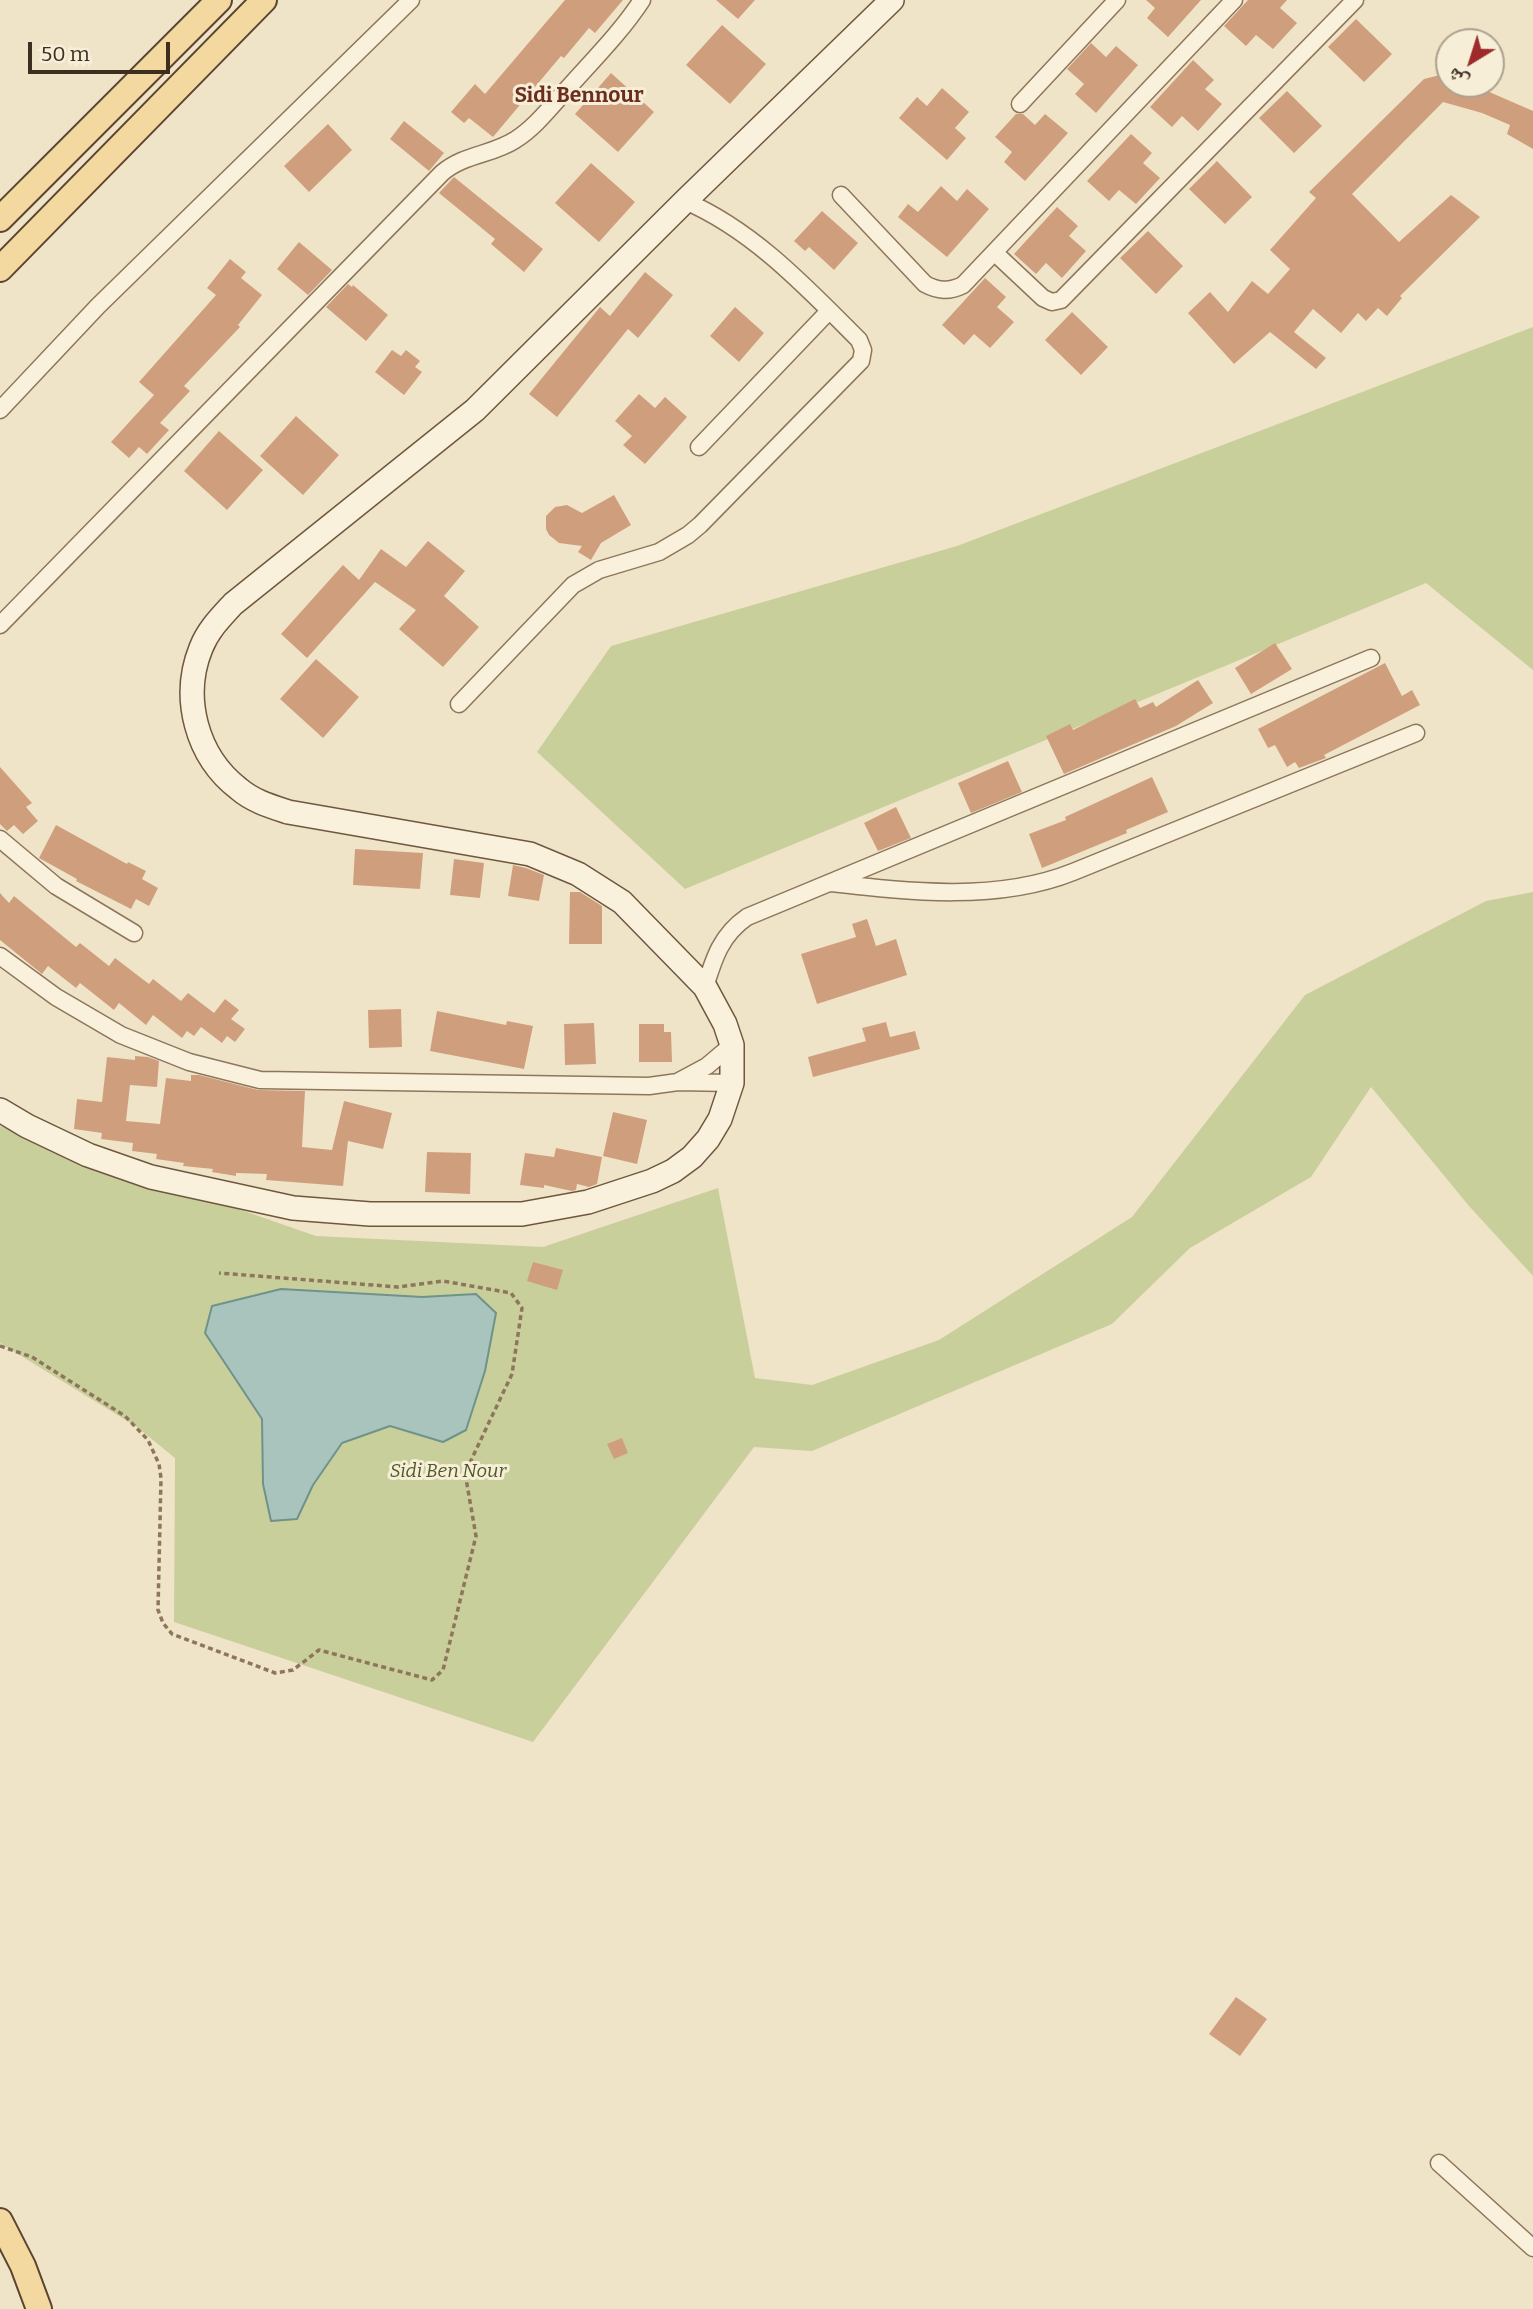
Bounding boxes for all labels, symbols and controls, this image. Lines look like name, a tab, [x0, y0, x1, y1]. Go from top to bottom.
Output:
scale bar	[32, 28, 173, 72]
north arrow	[1435, 28, 1505, 98]
text: 50 m	[41, 41, 90, 67]
text: ش	[1443, 63, 1473, 94]
district label: Sidi Bennour	[514, 83, 644, 109]
park label: Sidi Ben Nour	[390, 1461, 506, 1483]

